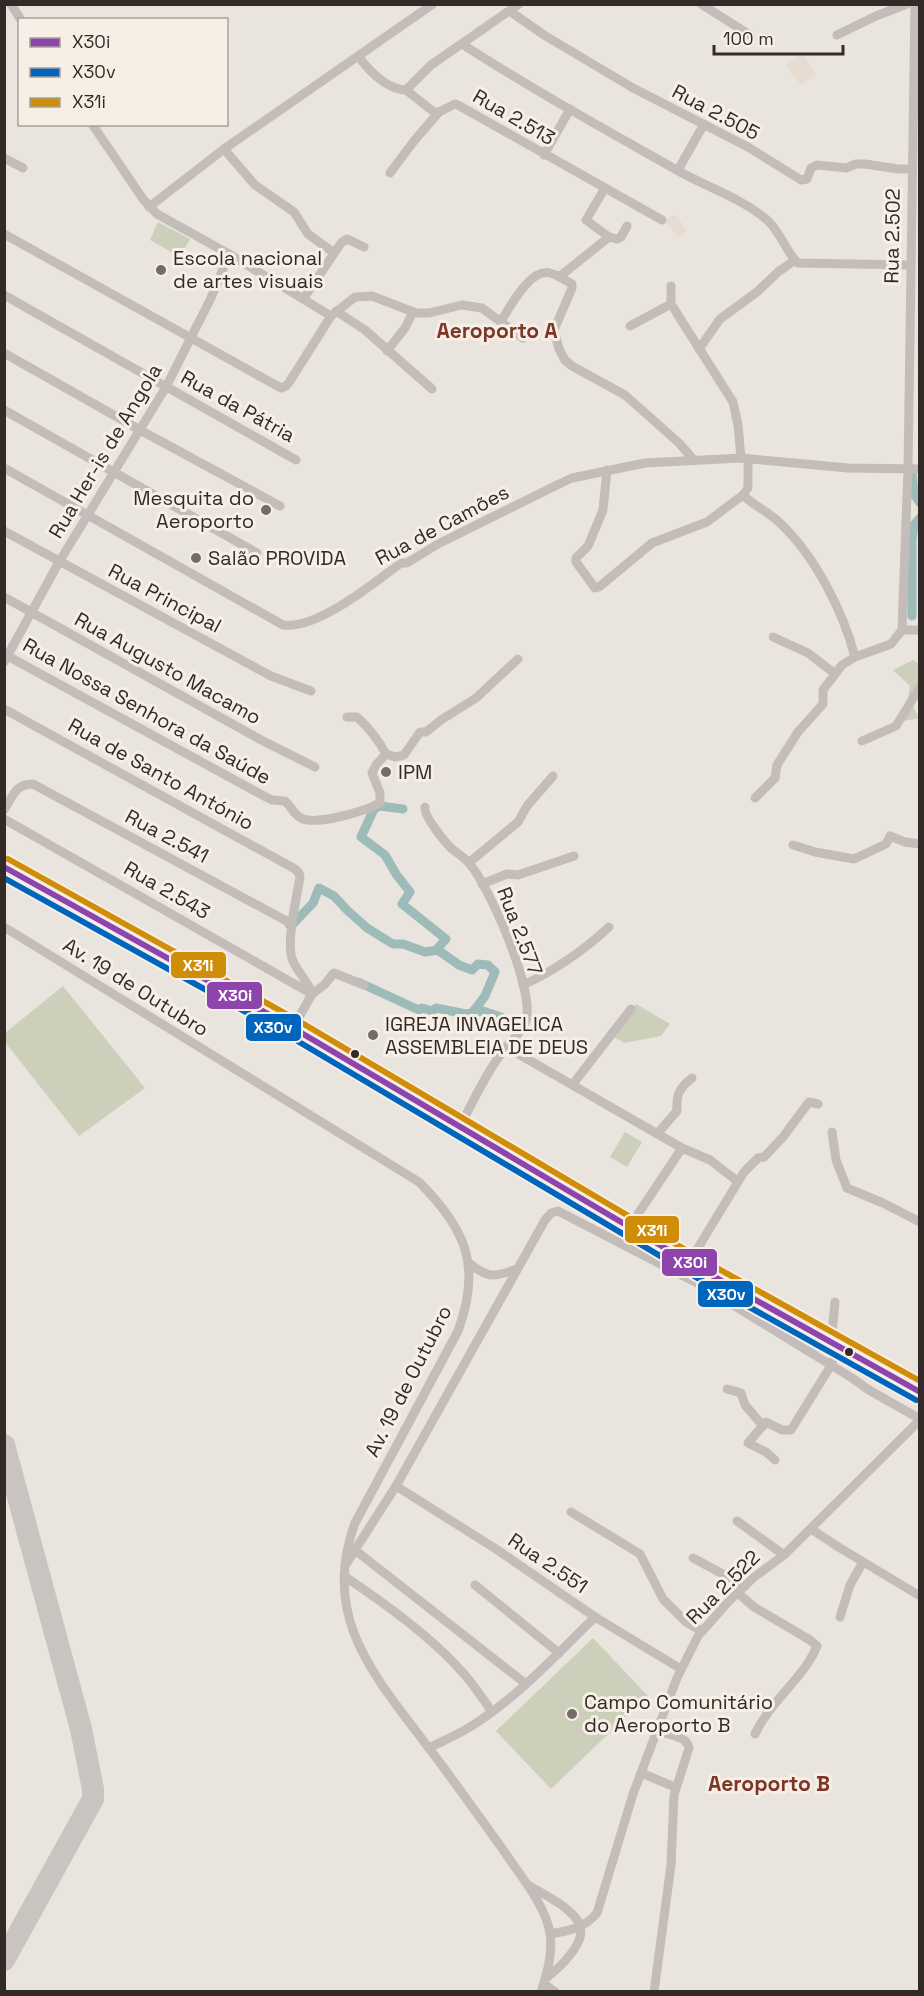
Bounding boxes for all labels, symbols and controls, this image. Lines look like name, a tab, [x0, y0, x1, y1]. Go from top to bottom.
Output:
legend	[18, 18, 228, 126]
scale bar	[714, 18, 843, 56]
text: 100 m	[723, 27, 774, 50]
text: X30i	[72, 30, 110, 53]
text: X30v	[72, 60, 116, 83]
street label: Rua 2.505	[668, 78, 764, 146]
street label: Rua 2.513	[468, 83, 560, 151]
text: X31i	[72, 90, 106, 113]
street label: Rua 2.502	[878, 188, 906, 284]
place label: Escola nacional de artes visuais	[173, 245, 324, 294]
marker: Escola nacional de artes visuais	[154, 263, 168, 277]
district label: Aeroporto A	[436, 317, 558, 344]
street label: Rua Her-is de Angola	[43, 359, 167, 543]
street label: Rua da Pátria	[176, 364, 300, 448]
street label: Rua de Camões	[371, 479, 513, 571]
place label: Mesquita do Aeroporto	[133, 485, 254, 534]
marker: Mesquita do Aeroporto	[259, 503, 273, 517]
place label: Salão PROVIDA	[208, 545, 346, 571]
marker: Salão PROVIDA	[189, 551, 203, 565]
street label: Rua Principal	[104, 557, 226, 639]
street label: Rua Augusto Macamo	[70, 606, 266, 730]
street label: Rua Nossa Senhora da Saúde	[18, 632, 276, 790]
street label: Rua de Santo António	[64, 712, 258, 836]
place label: IPM	[398, 759, 432, 785]
marker: IPM	[379, 765, 393, 779]
street label: Rua 2.541	[121, 803, 213, 869]
street label: Rua 2.543	[119, 855, 215, 925]
street label: Rua 2.577	[491, 883, 549, 979]
street label: Av. 19 de Outubro	[58, 932, 214, 1042]
line badge: X31i	[170, 951, 227, 979]
text: X31i	[182, 955, 214, 976]
line badge: X30i	[206, 981, 263, 1010]
text: X30i	[218, 985, 252, 1006]
place label: IGREJA INVAGELICA ASSEMBLEIA DE DEUS	[385, 1011, 588, 1060]
line badge: X30v	[245, 1013, 302, 1042]
text: X30v	[253, 1017, 293, 1038]
marker: IGREJA INVAGELICA ASSEMBLEIA DE DEUS	[366, 1028, 380, 1042]
unlabelled marker	[349, 1048, 361, 1060]
line badge: X31i	[624, 1215, 680, 1244]
text: X31i	[636, 1220, 668, 1241]
line badge: X30i	[661, 1248, 718, 1277]
text: X30i	[673, 1252, 707, 1273]
line badge: X30v	[697, 1280, 754, 1308]
text: X30v	[706, 1284, 746, 1305]
street label: Av. 19 de Outubro	[359, 1301, 457, 1461]
unlabelled marker	[843, 1346, 855, 1358]
street label: Rua 2.551	[503, 1527, 593, 1599]
street label: Rua 2.522	[680, 1544, 766, 1630]
place label: Campo Comunitário do Aeroporto B	[584, 1689, 773, 1738]
marker: Campo Comunitário do Aeroporto B	[565, 1707, 579, 1721]
district label: Aeroporto B	[708, 1770, 830, 1797]

